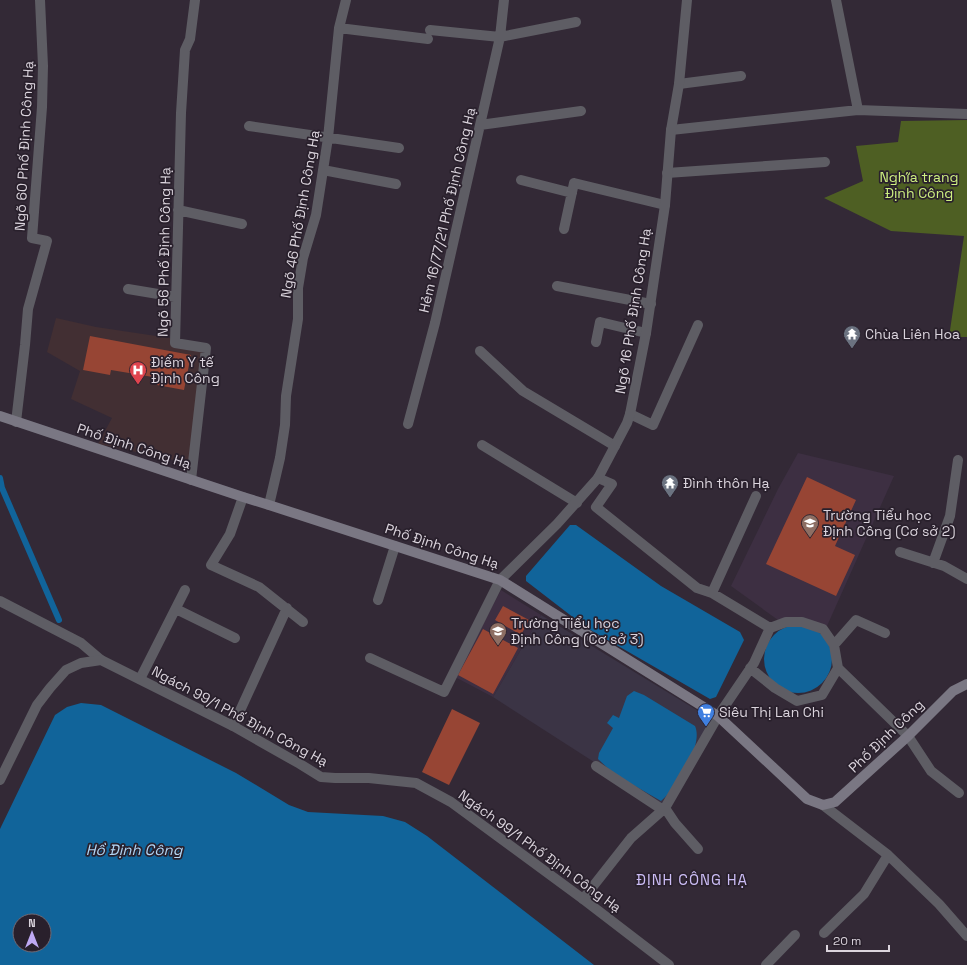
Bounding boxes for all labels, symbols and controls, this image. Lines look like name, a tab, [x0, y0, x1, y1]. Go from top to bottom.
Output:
street label: Ngõ 60 Phố Định Công Hạ	[11, 60, 37, 232]
street label: Hẻm 16/77/21 Phố Định Công Hạ	[415, 105, 479, 315]
street label: Ngõ 46 Phố Định Công Hạ	[276, 129, 324, 299]
street label: Ngõ 56 Phố Định Công Hạ	[154, 167, 174, 337]
park label: Nghĩa trang Định Công	[879, 168, 959, 202]
street label: Ngõ 16 Phố Định Công Hạ	[611, 227, 655, 395]
temple icon: Chùa Liên Hoa	[842, 324, 862, 349]
place label: Chùa Liên Hoa	[865, 325, 960, 343]
place label: Điểm Y tế Định Công	[151, 353, 220, 387]
hospital icon: Điểm Y tế Định Công	[128, 360, 148, 385]
street label: Phố Định Công Hạ	[75, 419, 193, 473]
temple icon: Đình thôn Hạ	[660, 473, 680, 498]
place label: Đình thôn Hạ	[683, 474, 770, 492]
place label: Trường Tiểu học Định Công (Cơ sở 2)	[823, 506, 955, 540]
school or university icon: Trường Tiểu học Định Công (Cơ sở 2)	[800, 513, 820, 538]
street label: Phố Định Công Hạ	[383, 519, 501, 573]
place label: Trường Tiểu học Định Công (Cơ sở 3)	[511, 614, 643, 648]
school or university icon: Trường Tiểu học Định Công (Cơ sở 3)	[488, 621, 508, 646]
street label: Ngách 99/1 Phố Định Công Hạ	[149, 662, 331, 770]
street label: Phố Định Công	[845, 696, 927, 776]
supermarket icon: Siêu Thị Lan Chi	[696, 702, 716, 727]
place label: Siêu Thị Lan Chi	[719, 703, 824, 721]
street label: Ngách 99/1 Phố Định Công Hạ	[455, 786, 625, 916]
water label: Hồ Định Công	[86, 840, 184, 859]
district label: ĐỊNH CÔNG HẠ	[636, 870, 748, 889]
north arrow	[12, 913, 52, 953]
text: N	[28, 916, 36, 930]
scale bar	[827, 927, 889, 953]
text: 20 m	[833, 933, 861, 949]

